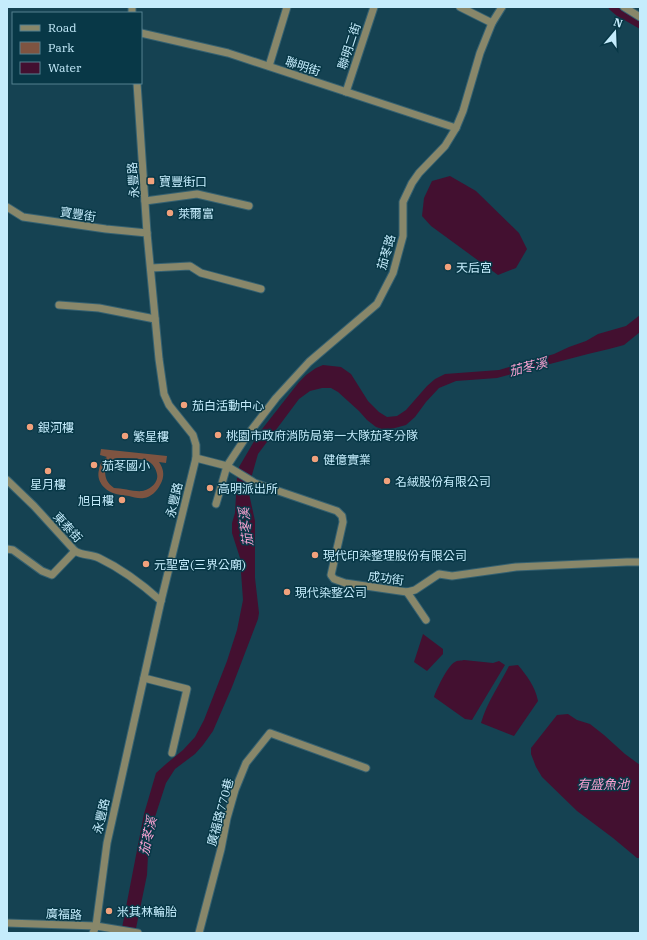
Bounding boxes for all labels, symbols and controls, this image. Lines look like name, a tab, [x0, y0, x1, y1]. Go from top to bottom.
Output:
legend	[12, 12, 142, 84]
north arrow	[595, 12, 635, 52]
text: N	[612, 15, 625, 31]
text: Road	[48, 20, 77, 35]
street label: 聯明二街	[334, 21, 364, 71]
text: Park	[48, 40, 74, 55]
street label: 聯明街	[284, 53, 322, 79]
text: Water	[48, 60, 82, 75]
street label: 永豐路	[124, 162, 142, 198]
place label: 寶豐街口	[159, 174, 207, 189]
marker: 寶豐街口	[146, 176, 156, 186]
street label: 寶豐街	[59, 204, 97, 224]
place label: 萊爾富	[178, 206, 214, 221]
marker: 萊爾富	[165, 208, 175, 218]
street label: 茄苳路	[374, 233, 398, 271]
place label: 天后宮	[456, 260, 492, 275]
marker: 天后宮	[443, 262, 453, 272]
water label: 茄苳溪	[507, 354, 551, 380]
place label: 茄白活動中心	[192, 398, 264, 413]
marker: 茄白活動中心	[179, 400, 189, 410]
place label: 銀河樓	[38, 420, 74, 435]
marker: 銀河樓	[25, 422, 35, 432]
place label: 桃園市政府消防局第一大隊茄苳分隊	[226, 428, 418, 443]
place label: 繁星樓	[133, 429, 169, 444]
marker: 桃園市政府消防局第一大隊茄苳分隊	[213, 430, 223, 440]
marker: 繁星樓	[120, 431, 130, 441]
place label: 健億實業	[323, 452, 371, 467]
marker: 健億實業	[310, 454, 320, 464]
place label: 茄苳國小	[102, 458, 150, 473]
marker: 茄苳國小	[89, 460, 99, 470]
marker: 星月樓	[43, 466, 53, 476]
place label: 名絨股份有限公司	[395, 474, 491, 489]
marker: 名絨股份有限公司	[382, 476, 392, 486]
place label: 星月樓	[30, 477, 66, 492]
street label: 永豐路	[163, 481, 185, 519]
place label: 高明派出所	[218, 481, 278, 496]
marker: 高明派出所	[205, 483, 215, 493]
place label: 旭日樓	[78, 493, 114, 508]
marker: 旭日樓	[117, 495, 127, 505]
water label: 茄苳溪	[235, 505, 257, 547]
street label: 東泰街	[50, 509, 86, 545]
place label: 現代印染整理股份有限公司	[323, 548, 467, 563]
marker: 現代印染整理股份有限公司	[310, 550, 320, 560]
place label: 元聖宮(三界公廟)	[154, 557, 246, 572]
marker: 元聖宮(三界公廟)	[141, 559, 151, 569]
street label: 成功街	[367, 568, 405, 588]
place label: 現代染整公司	[295, 585, 367, 600]
marker: 現代染整公司	[282, 587, 292, 597]
street label: 廣福路770巷	[204, 776, 236, 848]
water label: 有盛魚池	[577, 776, 631, 793]
street label: 永豐路	[90, 797, 112, 835]
water label: 茄苳溪	[135, 813, 161, 857]
place label: 米其林輪胎	[117, 904, 177, 919]
street label: 廣福路	[46, 906, 82, 922]
marker: 米其林輪胎	[104, 906, 114, 916]

